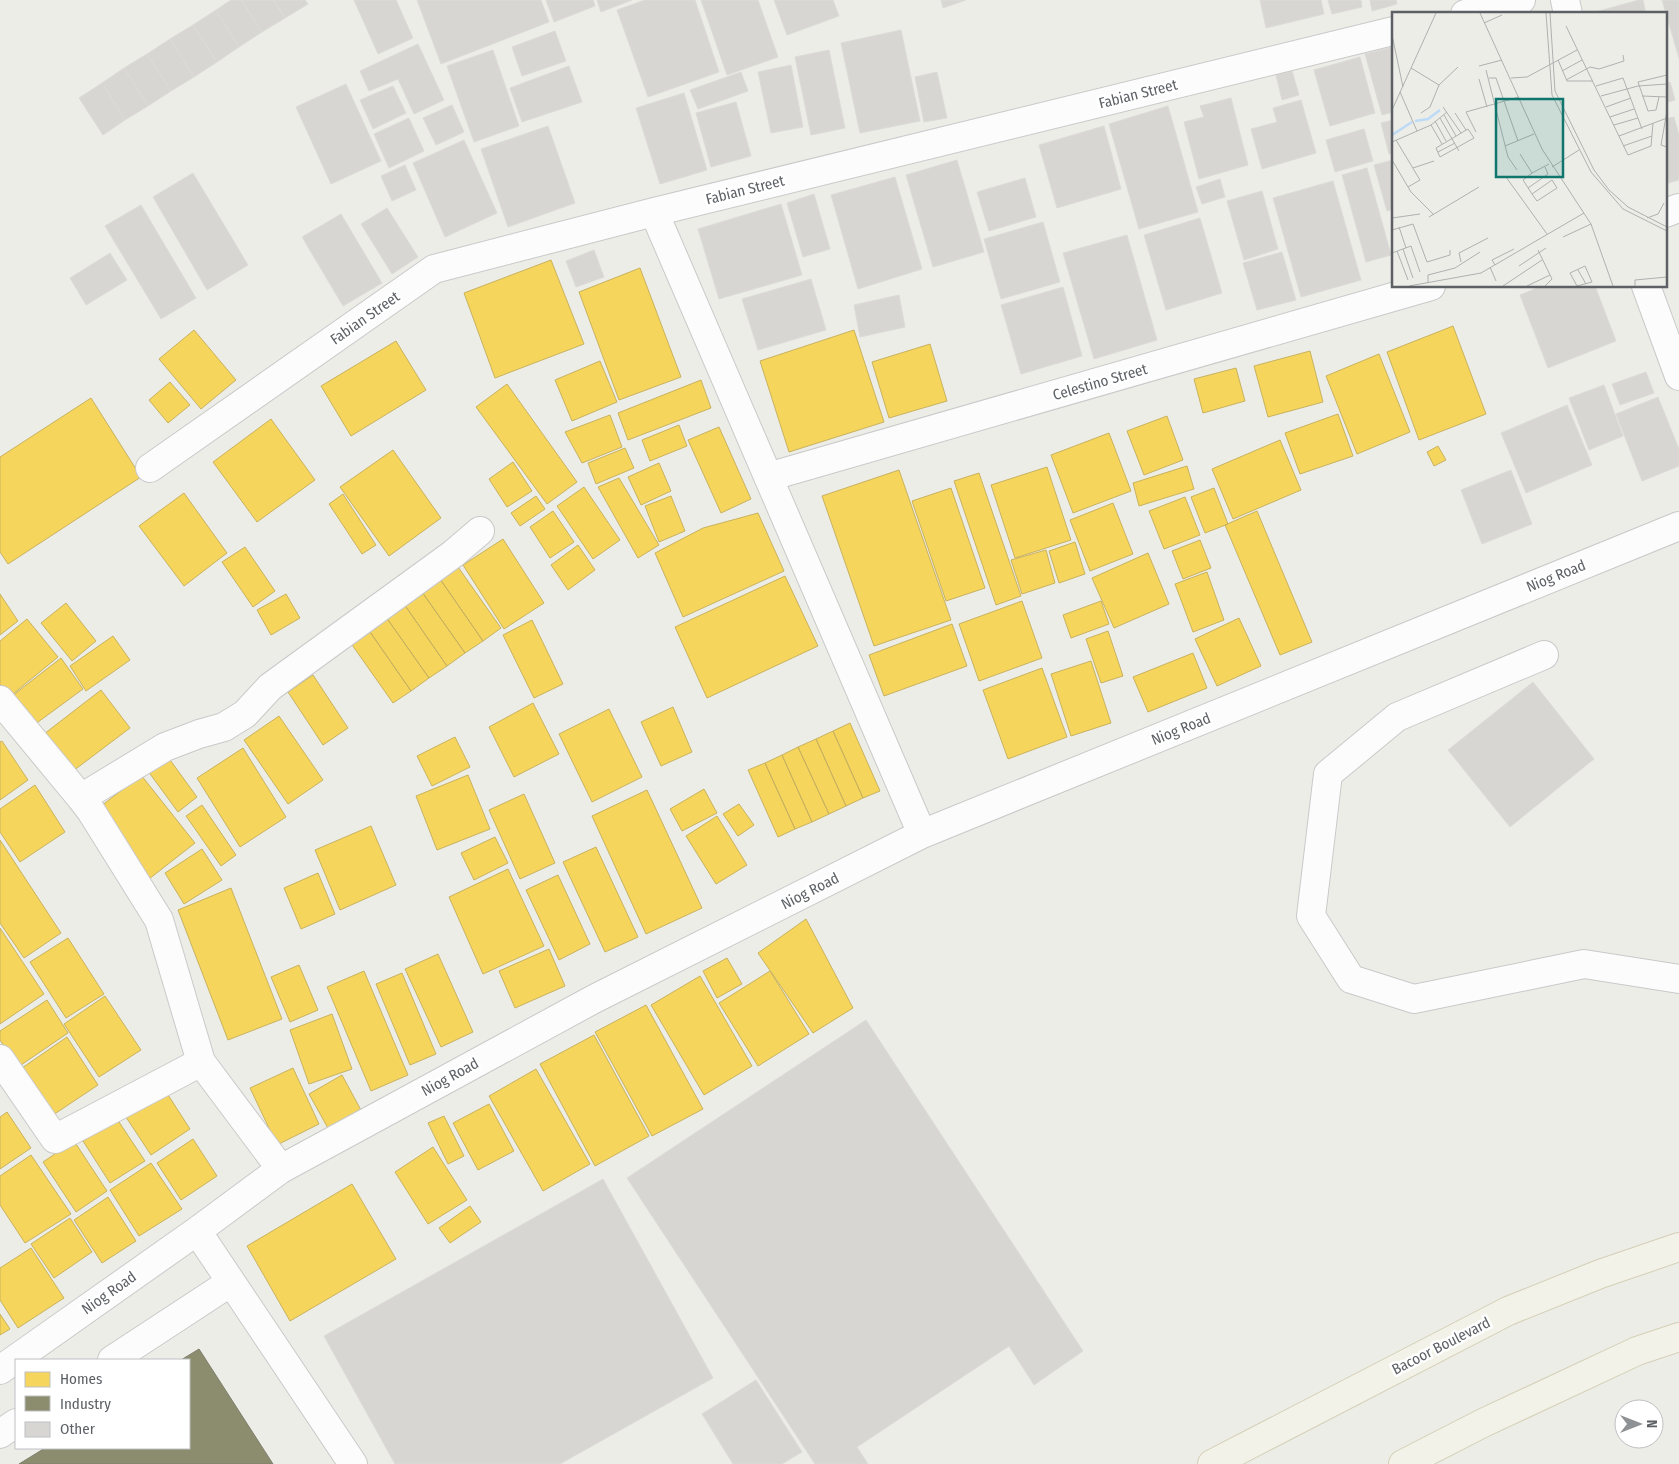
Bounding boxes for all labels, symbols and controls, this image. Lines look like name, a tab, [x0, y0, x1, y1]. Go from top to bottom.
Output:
inset map	[1392, 12, 1666, 288]
street label: Fabian Street	[1097, 76, 1179, 112]
street label: Fabian Street	[704, 172, 786, 208]
street label: Fabian Street	[327, 288, 403, 348]
street label: Celestino Street	[1051, 360, 1149, 404]
street label: Niog Road	[1524, 556, 1588, 596]
street label: Niog Road	[1149, 709, 1213, 749]
street label: Niog Road	[778, 869, 842, 913]
street label: Niog Road	[418, 1054, 482, 1100]
street label: Niog Road	[78, 1268, 140, 1318]
street label: Bacoor Boulevard	[1389, 1313, 1493, 1379]
legend	[15, 1359, 190, 1449]
text: Homes	[60, 1370, 102, 1388]
text: Industry	[60, 1395, 111, 1413]
north arrow	[1614, 1399, 1664, 1449]
text: Other	[60, 1420, 96, 1438]
text: N	[1643, 1420, 1660, 1428]

